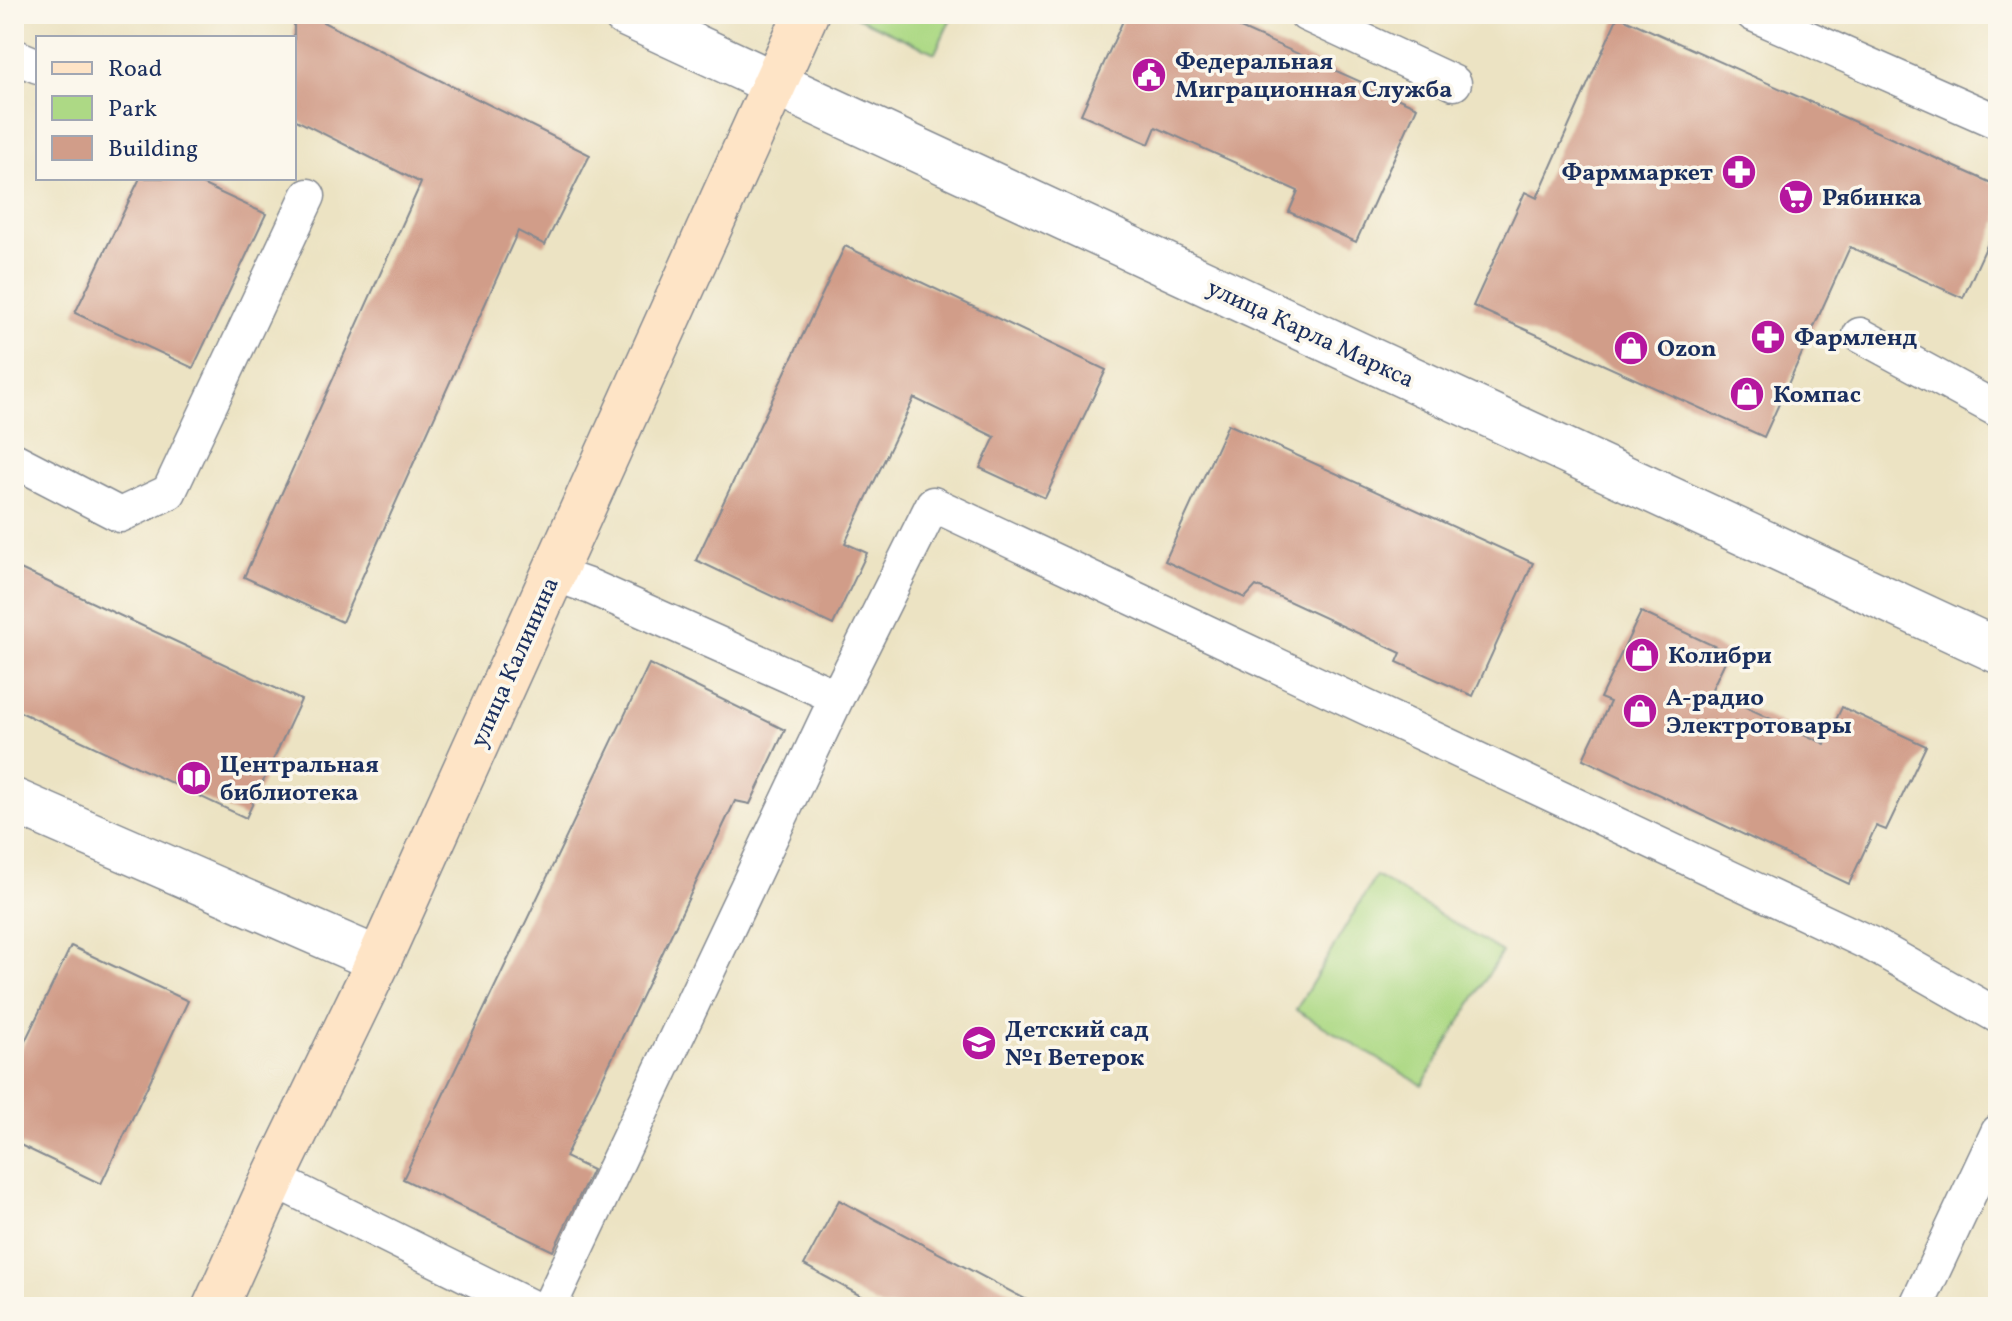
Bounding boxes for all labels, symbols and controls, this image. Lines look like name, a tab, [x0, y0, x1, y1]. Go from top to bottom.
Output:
legend	[36, 36, 296, 180]
place label: Федеральная Миграционная Служба	[1175, 46, 1452, 108]
text: Road	[108, 53, 162, 87]
public building icon: Федеральная Миграционная Служба	[1130, 56, 1168, 94]
text: Park	[108, 93, 157, 127]
text: Building	[108, 133, 198, 167]
pharmacy icon: Фарммаркет	[1720, 153, 1758, 191]
place label: Фарммаркет	[1562, 157, 1713, 191]
supermarket icon: Рябинка	[1777, 178, 1815, 216]
place label: Рябинка	[1822, 182, 1922, 216]
street label: улица Карла Маркса	[1201, 272, 1419, 398]
pharmacy icon: Фармленд	[1749, 318, 1787, 356]
place label: Фармленд	[1794, 322, 1917, 356]
shop icon: Ozon	[1612, 329, 1650, 367]
place label: Ozon	[1657, 333, 1717, 367]
shop icon: Компас	[1728, 375, 1766, 413]
place label: Компас	[1773, 379, 1861, 413]
street label: улица Калинина	[463, 572, 569, 753]
shop icon: Колибри	[1623, 636, 1661, 674]
place label: Колибри	[1668, 640, 1772, 674]
place label: А-радио Электротовары	[1666, 682, 1852, 744]
shop icon: А-радио Электротовары	[1621, 692, 1659, 730]
place label: Центральная библиотека	[220, 749, 379, 811]
library icon: Центральная библиотека	[175, 759, 213, 797]
place label: Детский сад №1 Ветерок	[1005, 1014, 1149, 1076]
school or university icon: Детский сад №1 Ветерок	[960, 1024, 998, 1062]

